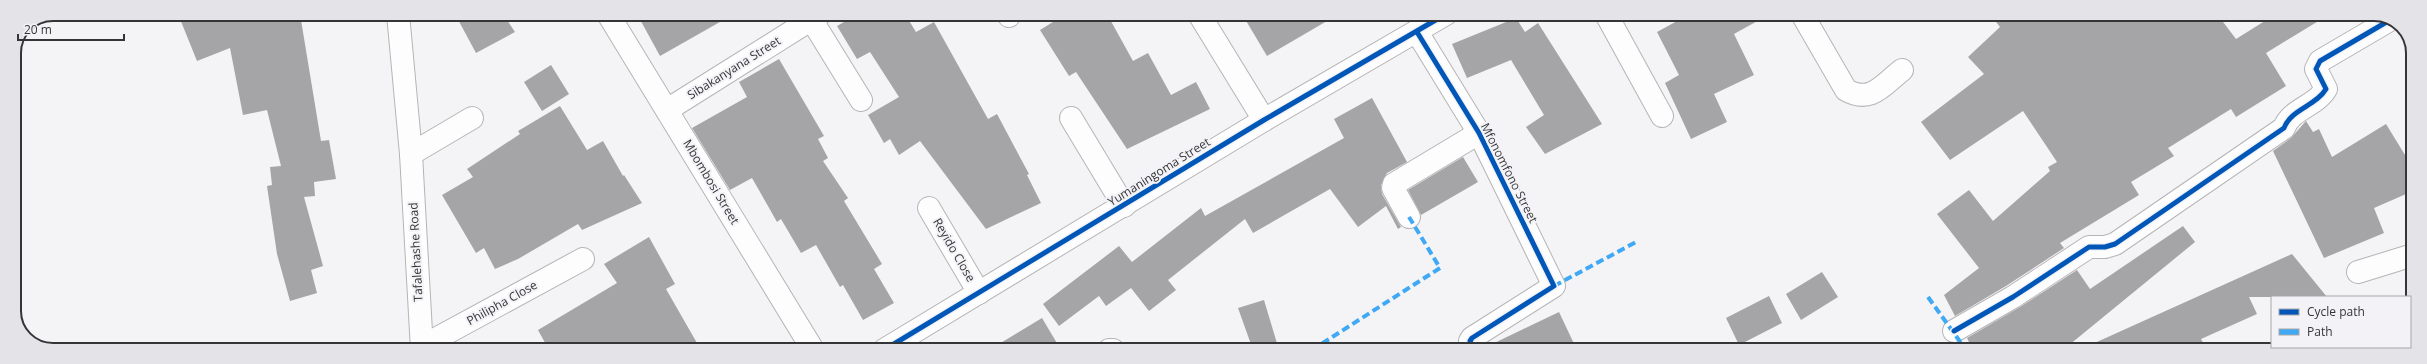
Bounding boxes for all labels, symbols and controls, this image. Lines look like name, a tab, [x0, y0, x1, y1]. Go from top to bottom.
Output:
scale bar	[18, 16, 124, 42]
text: 20 m	[24, 21, 52, 38]
street label: Sibakanyana Street	[684, 32, 784, 103]
street label: Mfonomfono Street	[1477, 120, 1542, 226]
street label: Yumaningoma Street	[1104, 133, 1213, 210]
street label: Mbombosi Street	[679, 136, 744, 227]
street label: Tafalehashe Road	[404, 202, 427, 302]
street label: Reyido Close	[929, 215, 980, 285]
street label: Philipha Close	[463, 276, 540, 329]
legend	[2271, 296, 2411, 348]
text: Cycle path	[2307, 303, 2365, 320]
text: Path	[2307, 323, 2333, 340]

